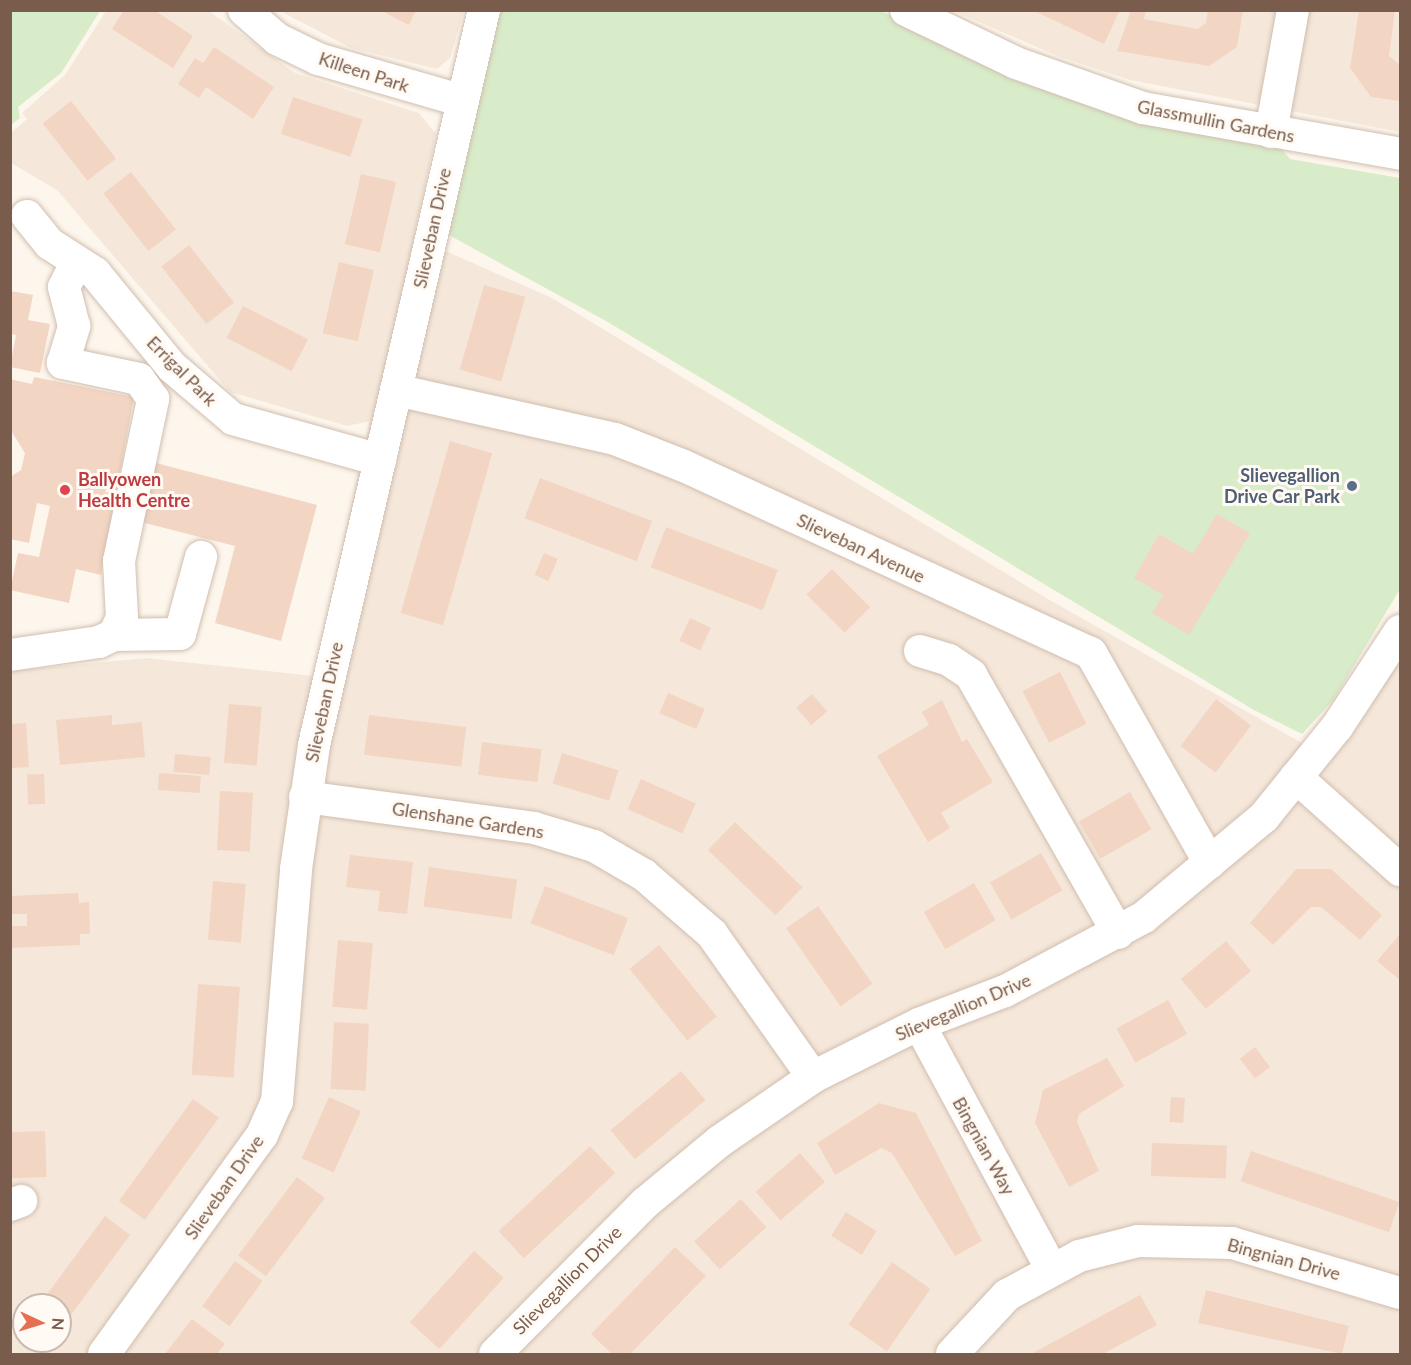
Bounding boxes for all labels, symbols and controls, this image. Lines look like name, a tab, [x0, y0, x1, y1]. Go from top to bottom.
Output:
street label: Killeen Park	[316, 47, 412, 97]
street label: Glassmullin Gardens	[1135, 95, 1297, 147]
street label: Slieveban Drive	[409, 166, 455, 290]
street label: Errigal Park	[143, 332, 221, 410]
place label: Slievegallion Drive Car Park	[1224, 465, 1340, 508]
place label: Ballyowen Health Centre	[78, 469, 190, 512]
marker: Slievegallion Drive Car Park	[1345, 479, 1359, 493]
marker: Ballyowen Health Centre	[56, 481, 74, 499]
street label: Slieveban Avenue	[793, 509, 929, 587]
street label: Slieveban Drive	[301, 640, 347, 764]
street label: Glenshane Gardens	[391, 797, 545, 843]
street label: Slievegallion Drive	[892, 969, 1034, 1045]
street label: Bingnian Way	[948, 1093, 1020, 1199]
street label: Slieveban Drive	[180, 1131, 268, 1243]
street label: Slievegallion Drive	[508, 1221, 626, 1339]
street label: Bingnian Drive	[1225, 1234, 1343, 1284]
north arrow	[12, 1293, 72, 1353]
text: N	[49, 1317, 68, 1331]

